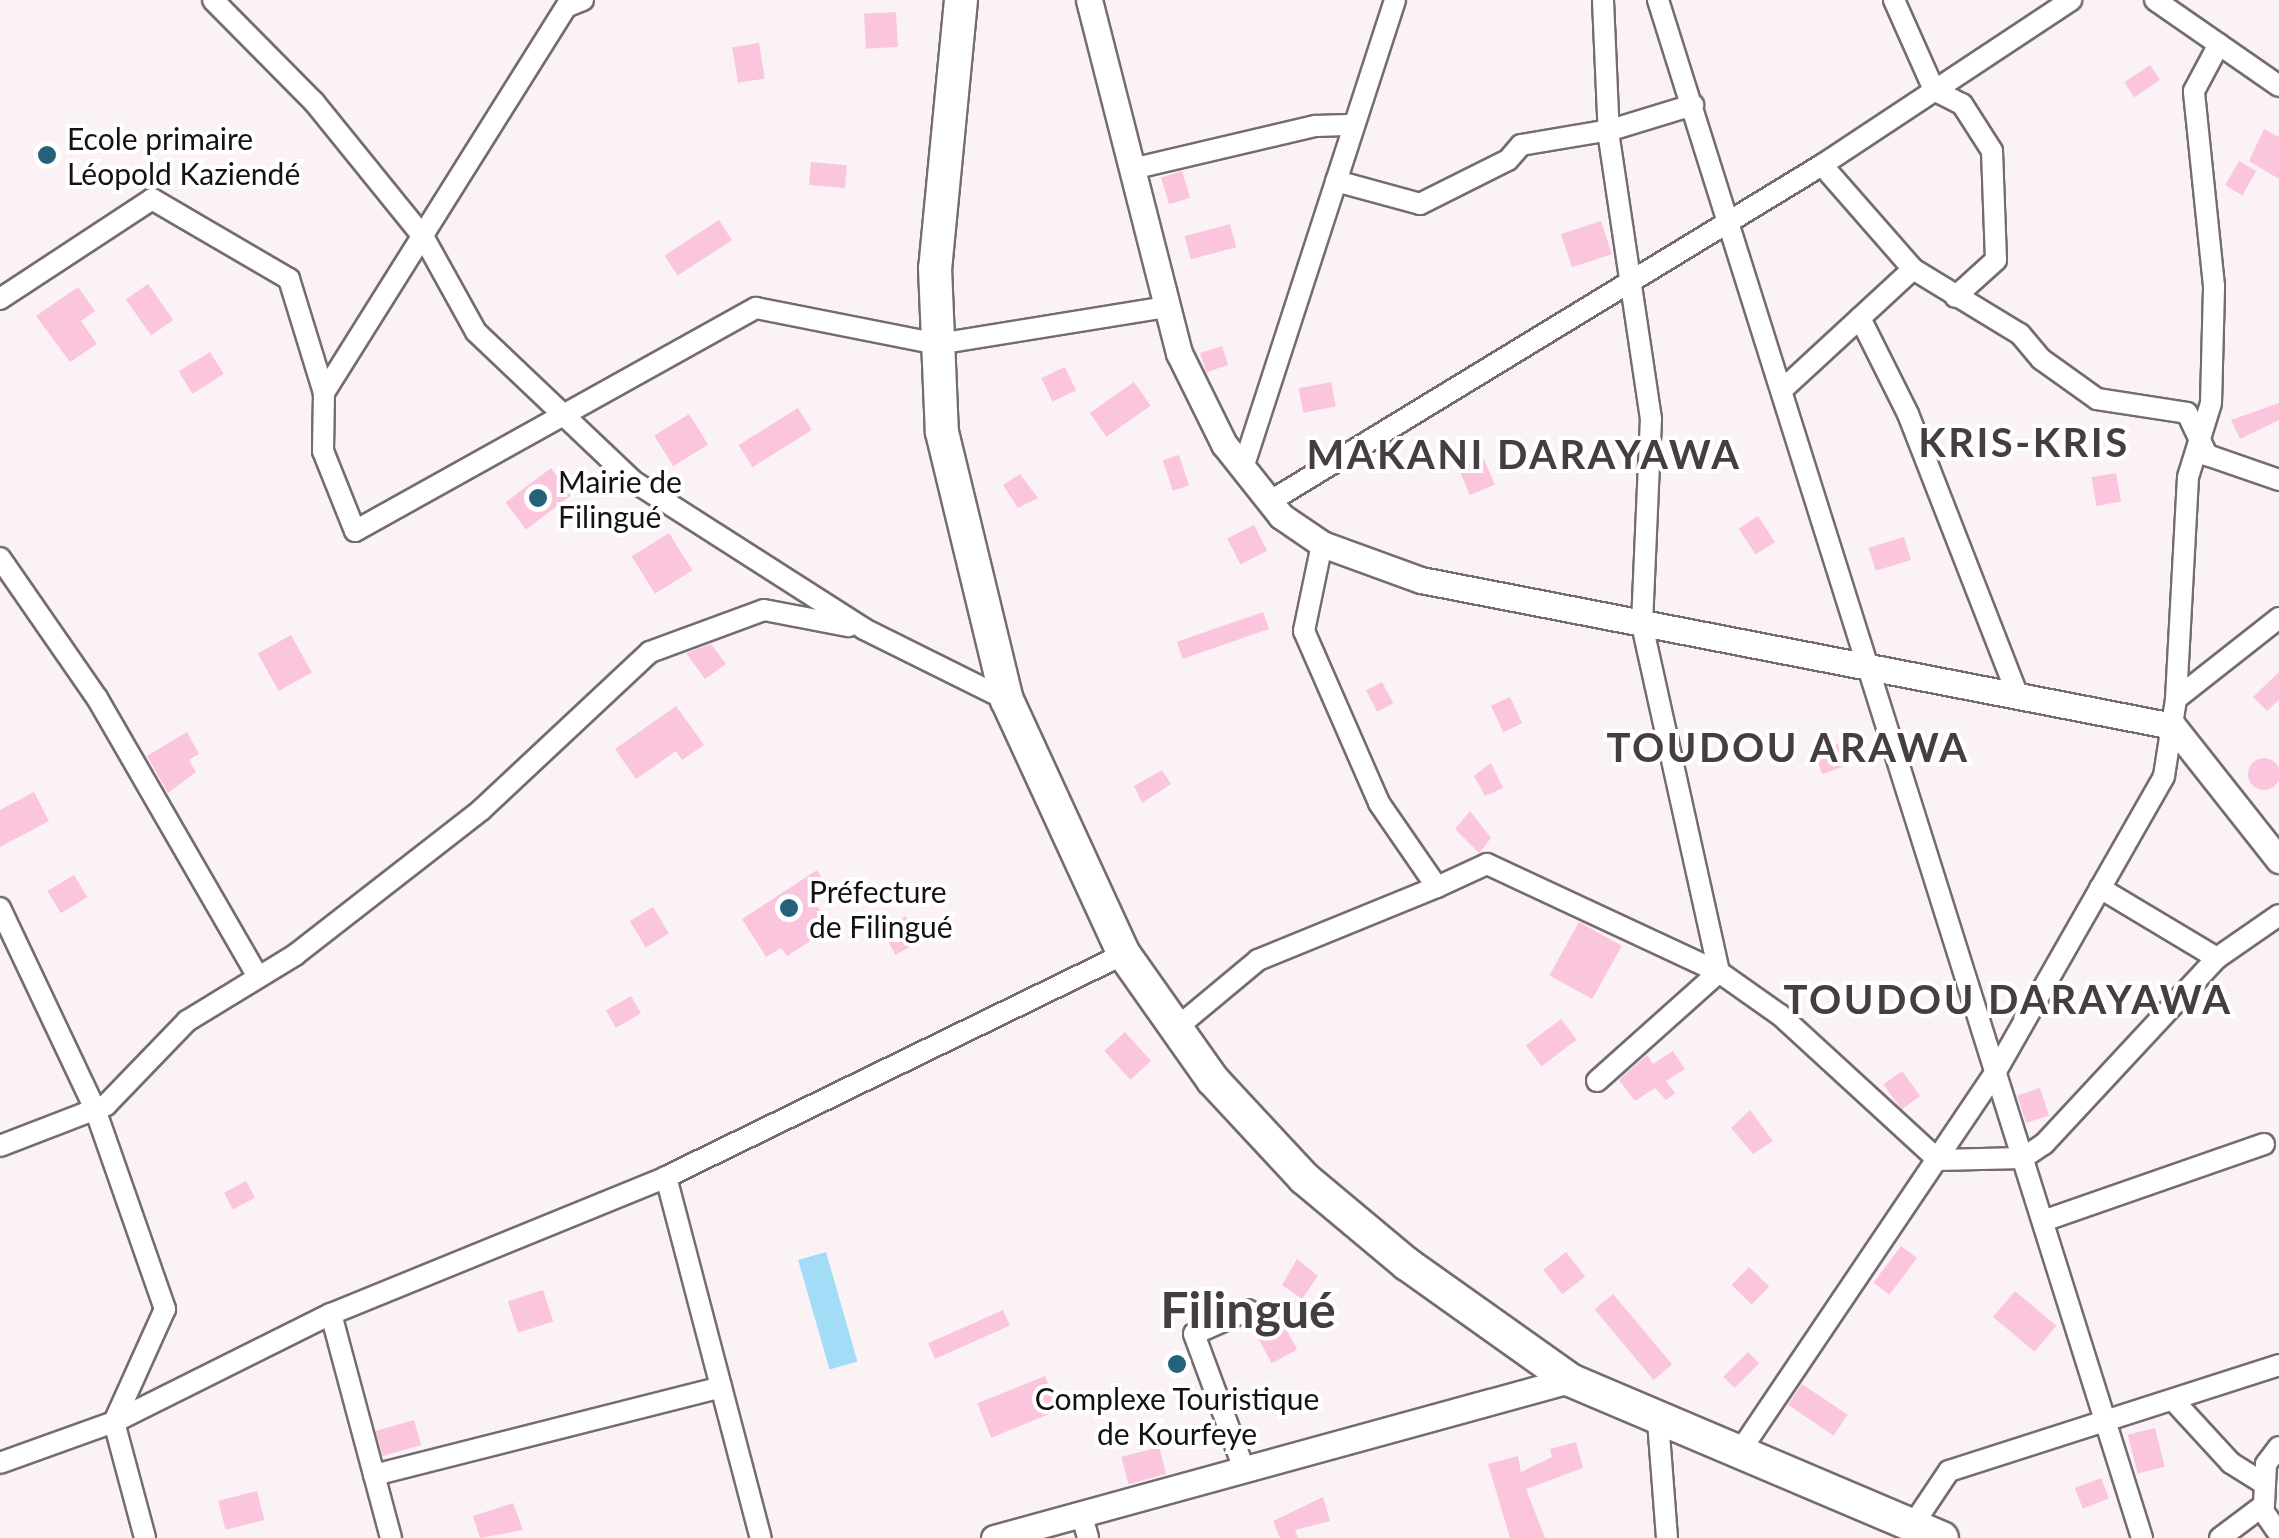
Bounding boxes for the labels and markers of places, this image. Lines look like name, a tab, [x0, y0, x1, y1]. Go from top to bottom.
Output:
place label: Ecole primaire Léopold Kaziendé	[67, 120, 300, 190]
marker: Ecole primaire Léopold Kaziendé	[36, 144, 58, 166]
place label: Mairie de Filingué	[558, 463, 682, 534]
marker: Mairie de Filingué	[527, 487, 549, 509]
place label: Préfecture de Filingué	[809, 873, 953, 944]
marker: Préfecture de Filingué	[778, 897, 800, 919]
marker: Complexe Touristique de Kourfeye	[1166, 1353, 1188, 1375]
place label: Complexe Touristique de Kourfeye	[1034, 1380, 1320, 1450]

